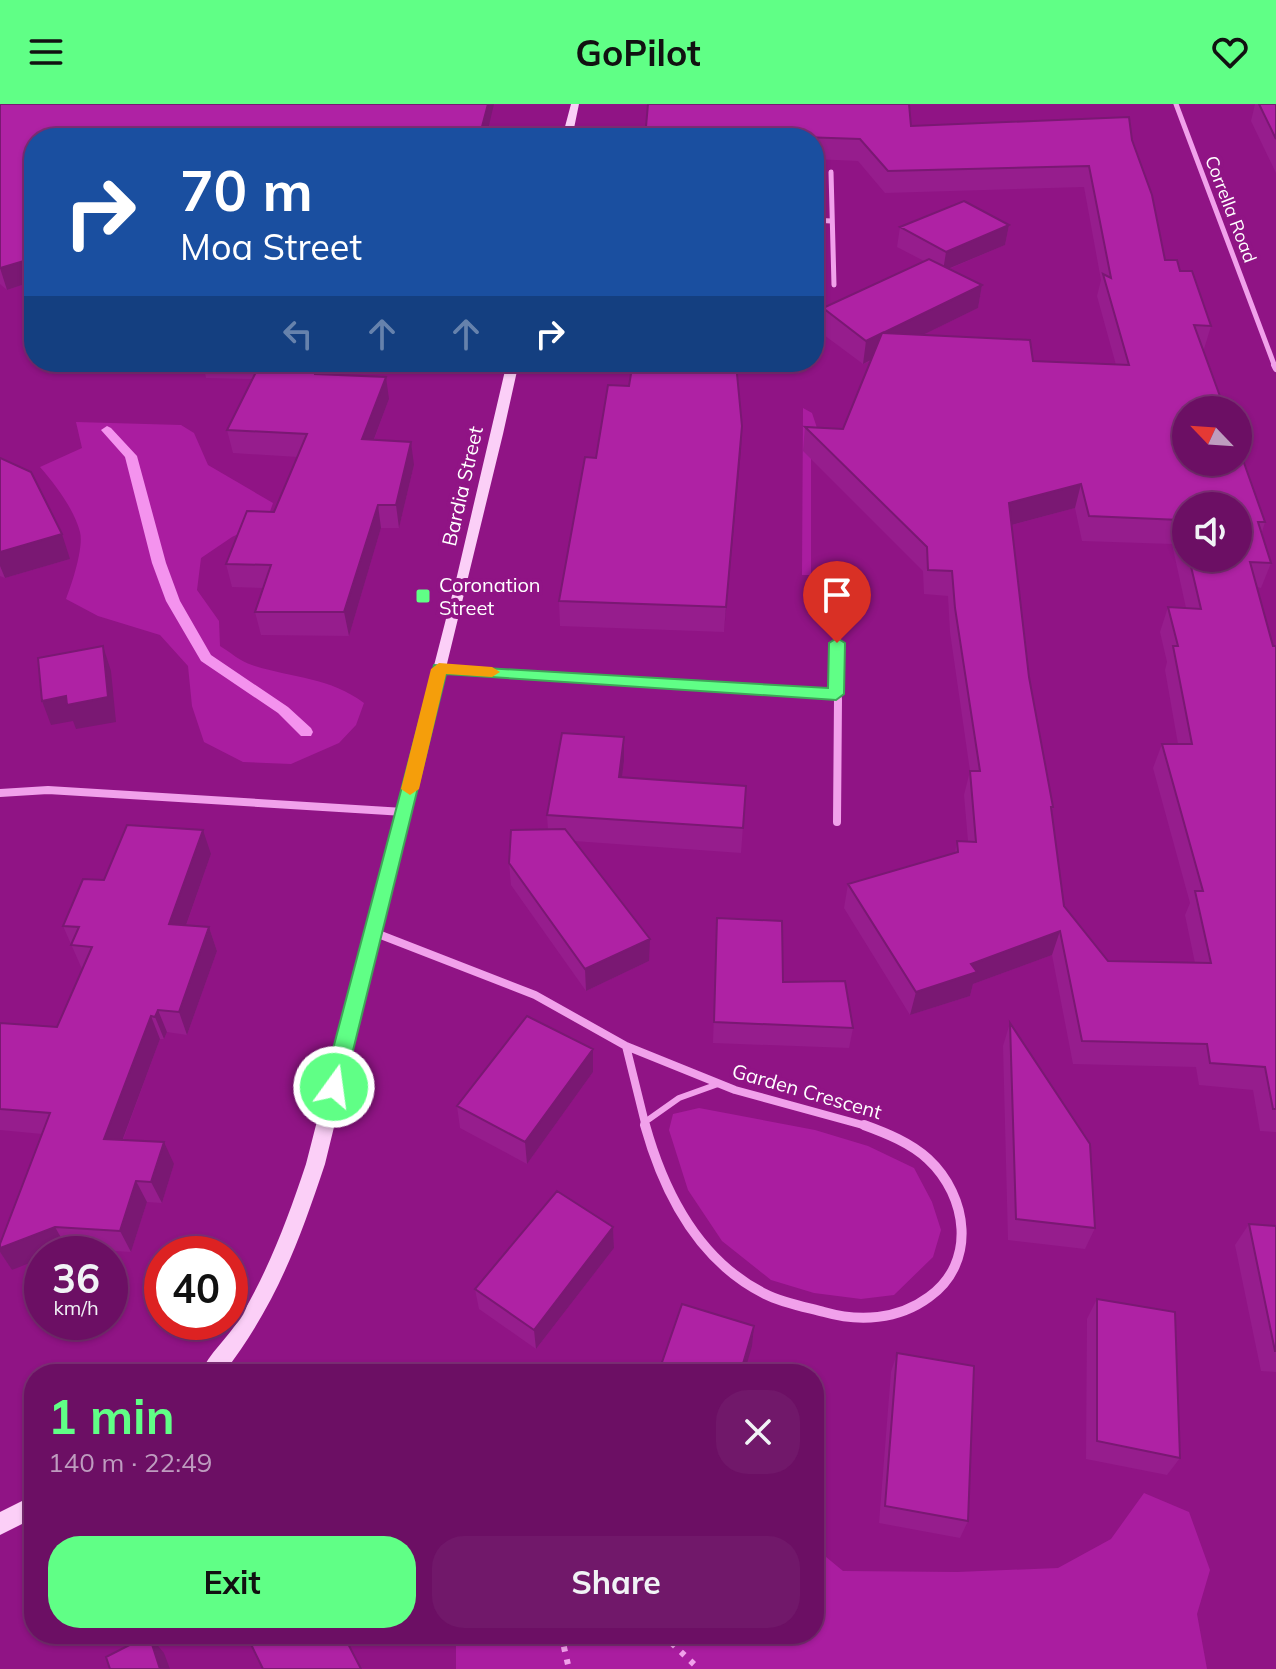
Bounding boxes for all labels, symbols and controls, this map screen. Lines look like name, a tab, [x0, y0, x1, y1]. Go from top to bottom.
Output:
icon: menu	[24, 30, 68, 74]
text: GoPilot	[575, 30, 701, 75]
icon: heart	[1208, 30, 1252, 74]
street label: Corrella Road	[1200, 152, 1262, 266]
text: 70 m	[180, 155, 313, 225]
icon: right	[48, 160, 152, 264]
text: Moa Street	[180, 224, 362, 269]
icon: left	[276, 312, 320, 356]
icon: ahead	[360, 312, 404, 356]
icon: ahead	[444, 312, 488, 356]
icon: right	[528, 312, 572, 356]
north arrow	[1172, 396, 1252, 476]
map controls	[1172, 396, 1252, 572]
street label: Bardia Street	[436, 424, 488, 548]
button: sound	[1172, 492, 1252, 572]
pin	[803, 561, 871, 643]
place label: Coronation Street	[439, 572, 541, 620]
icon: arrive	[815, 573, 859, 617]
marker: Coronation Street	[414, 587, 432, 605]
position arrow	[292, 1045, 376, 1129]
street label: Garden Crescent	[729, 1058, 885, 1124]
speed limit sign: 40	[144, 1236, 248, 1340]
text: 36	[52, 1253, 100, 1303]
text: km/h	[53, 1295, 99, 1320]
text: 1 min	[48, 1386, 175, 1446]
button: close	[716, 1390, 800, 1474]
text: 140 m · 22:49	[48, 1446, 212, 1479]
button: Exit	[48, 1536, 416, 1628]
button: Share	[432, 1536, 800, 1628]

